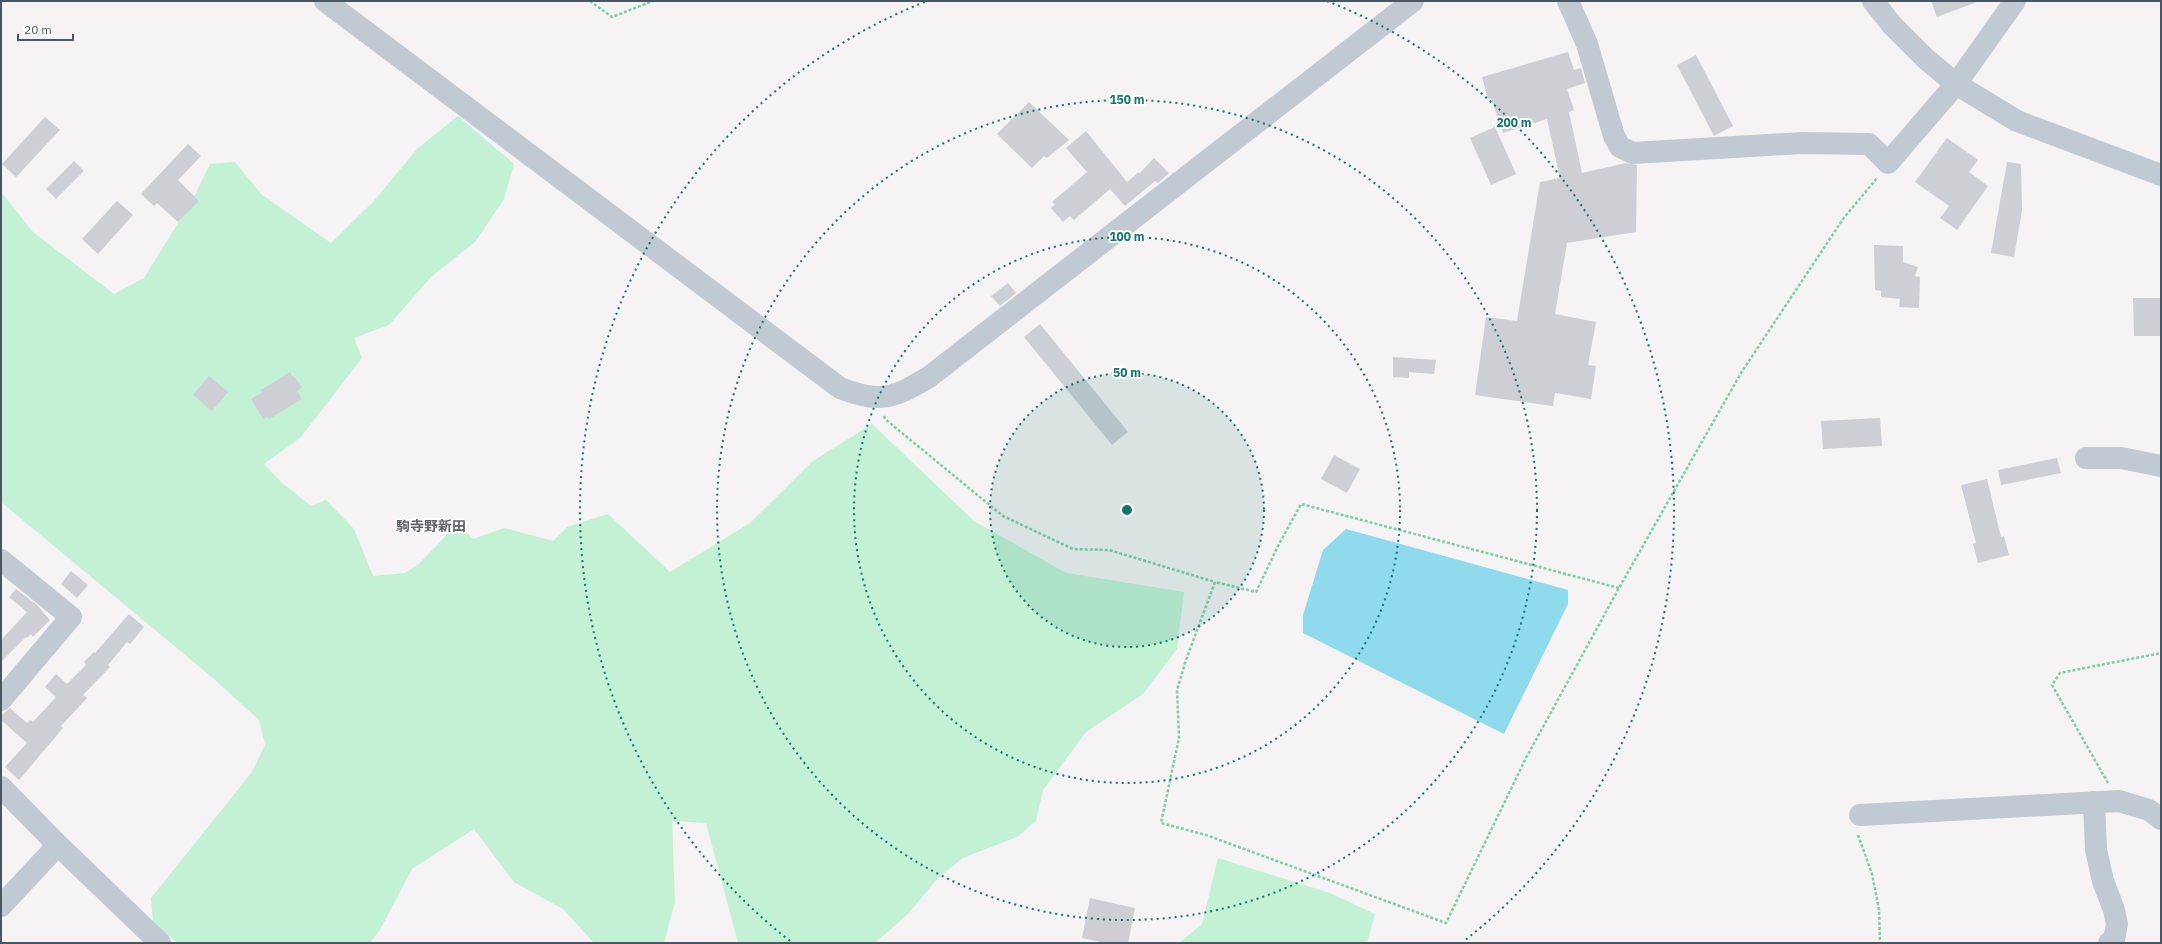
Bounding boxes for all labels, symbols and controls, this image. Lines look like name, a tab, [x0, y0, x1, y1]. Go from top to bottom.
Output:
scale bar	[18, 16, 73, 42]
text: 20 m	[24, 22, 52, 37]
text: 150 m	[1109, 92, 1145, 107]
text: 200 m	[1496, 115, 1532, 130]
text: 100 m	[1109, 229, 1145, 244]
text: 50 m	[1113, 365, 1141, 380]
centre of rings	[1120, 503, 1134, 517]
district label: 駒寺野新田	[396, 517, 466, 535]

